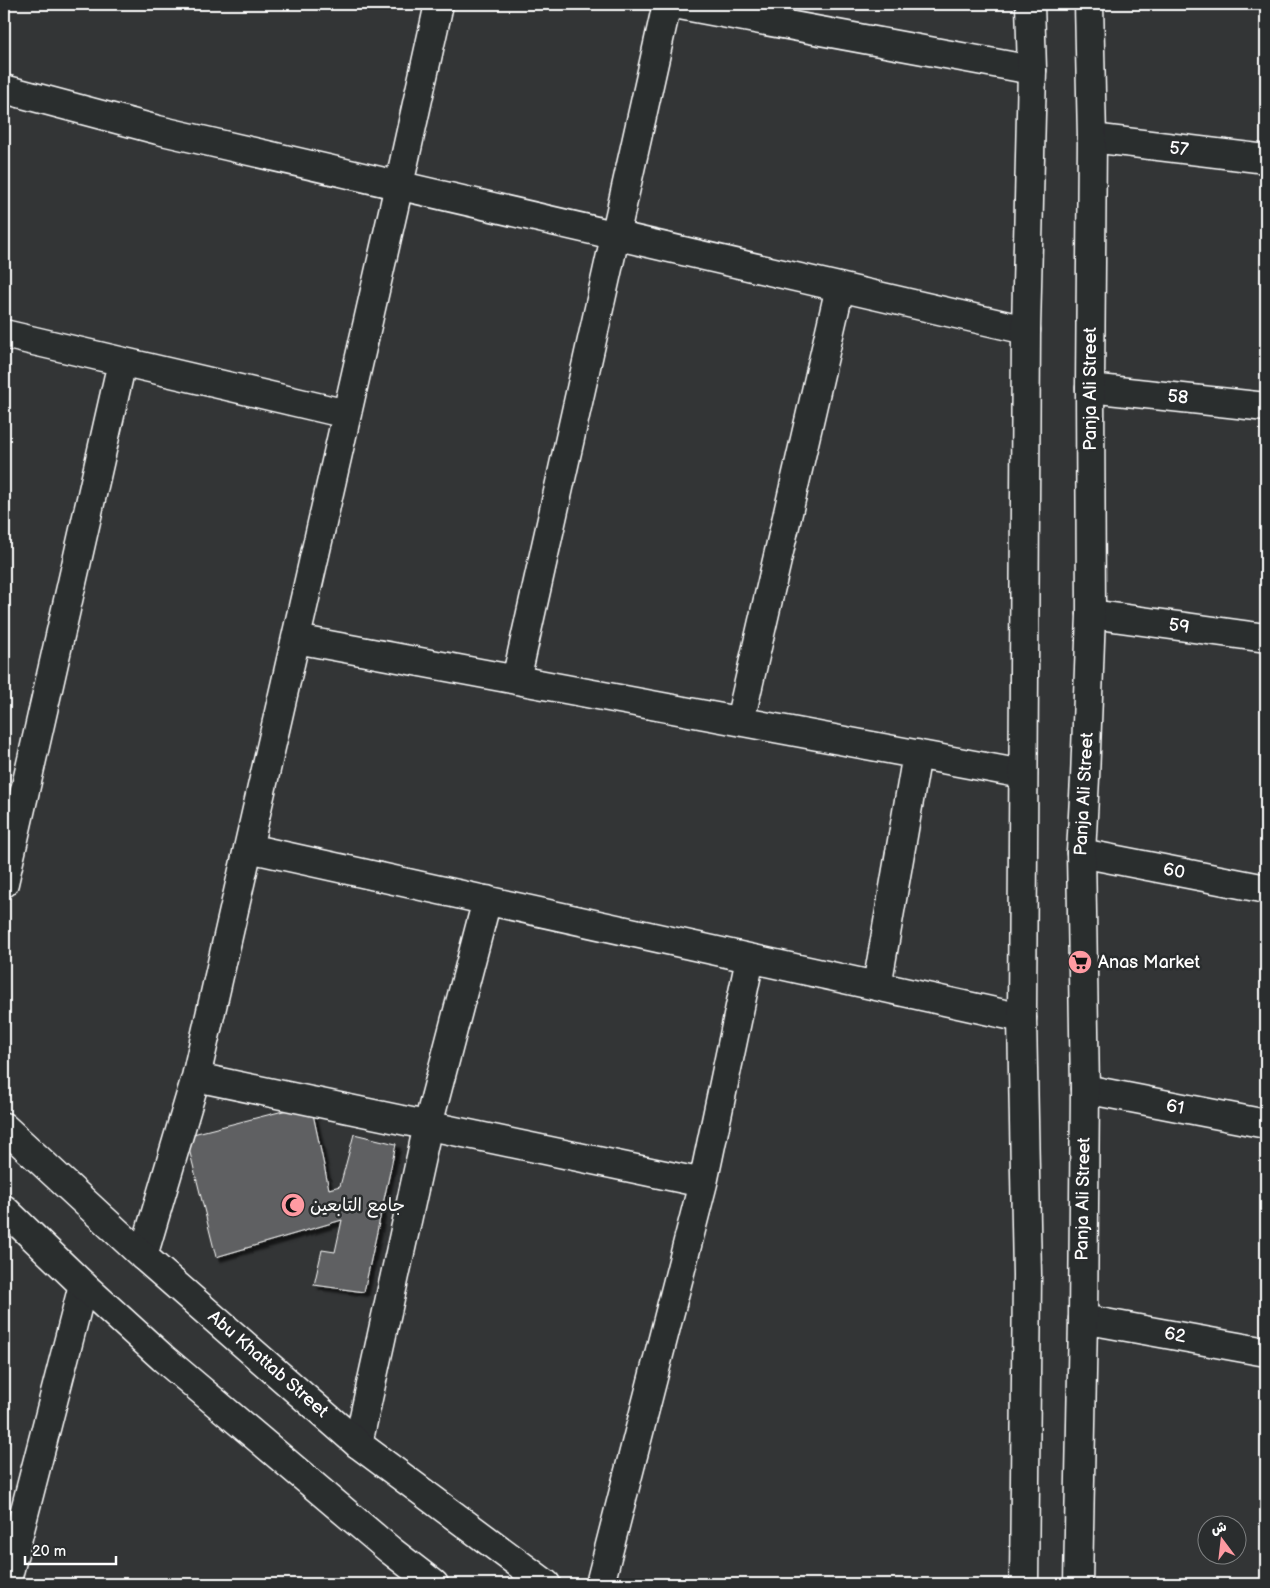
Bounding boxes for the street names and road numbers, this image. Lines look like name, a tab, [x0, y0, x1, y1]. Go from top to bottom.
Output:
street label: 57	[1168, 137, 1190, 161]
street label: Panja Ali Street	[1080, 327, 1101, 451]
street label: 58	[1167, 385, 1189, 409]
street label: 59	[1167, 614, 1191, 638]
street label: Panja Ali Street	[1070, 731, 1098, 856]
street label: 60	[1161, 859, 1187, 883]
street label: 61	[1164, 1095, 1186, 1119]
street label: Panja Ali Street	[1071, 1137, 1095, 1261]
street label: Abu Khattab Street	[204, 1306, 333, 1422]
street label: 62	[1163, 1323, 1188, 1347]

